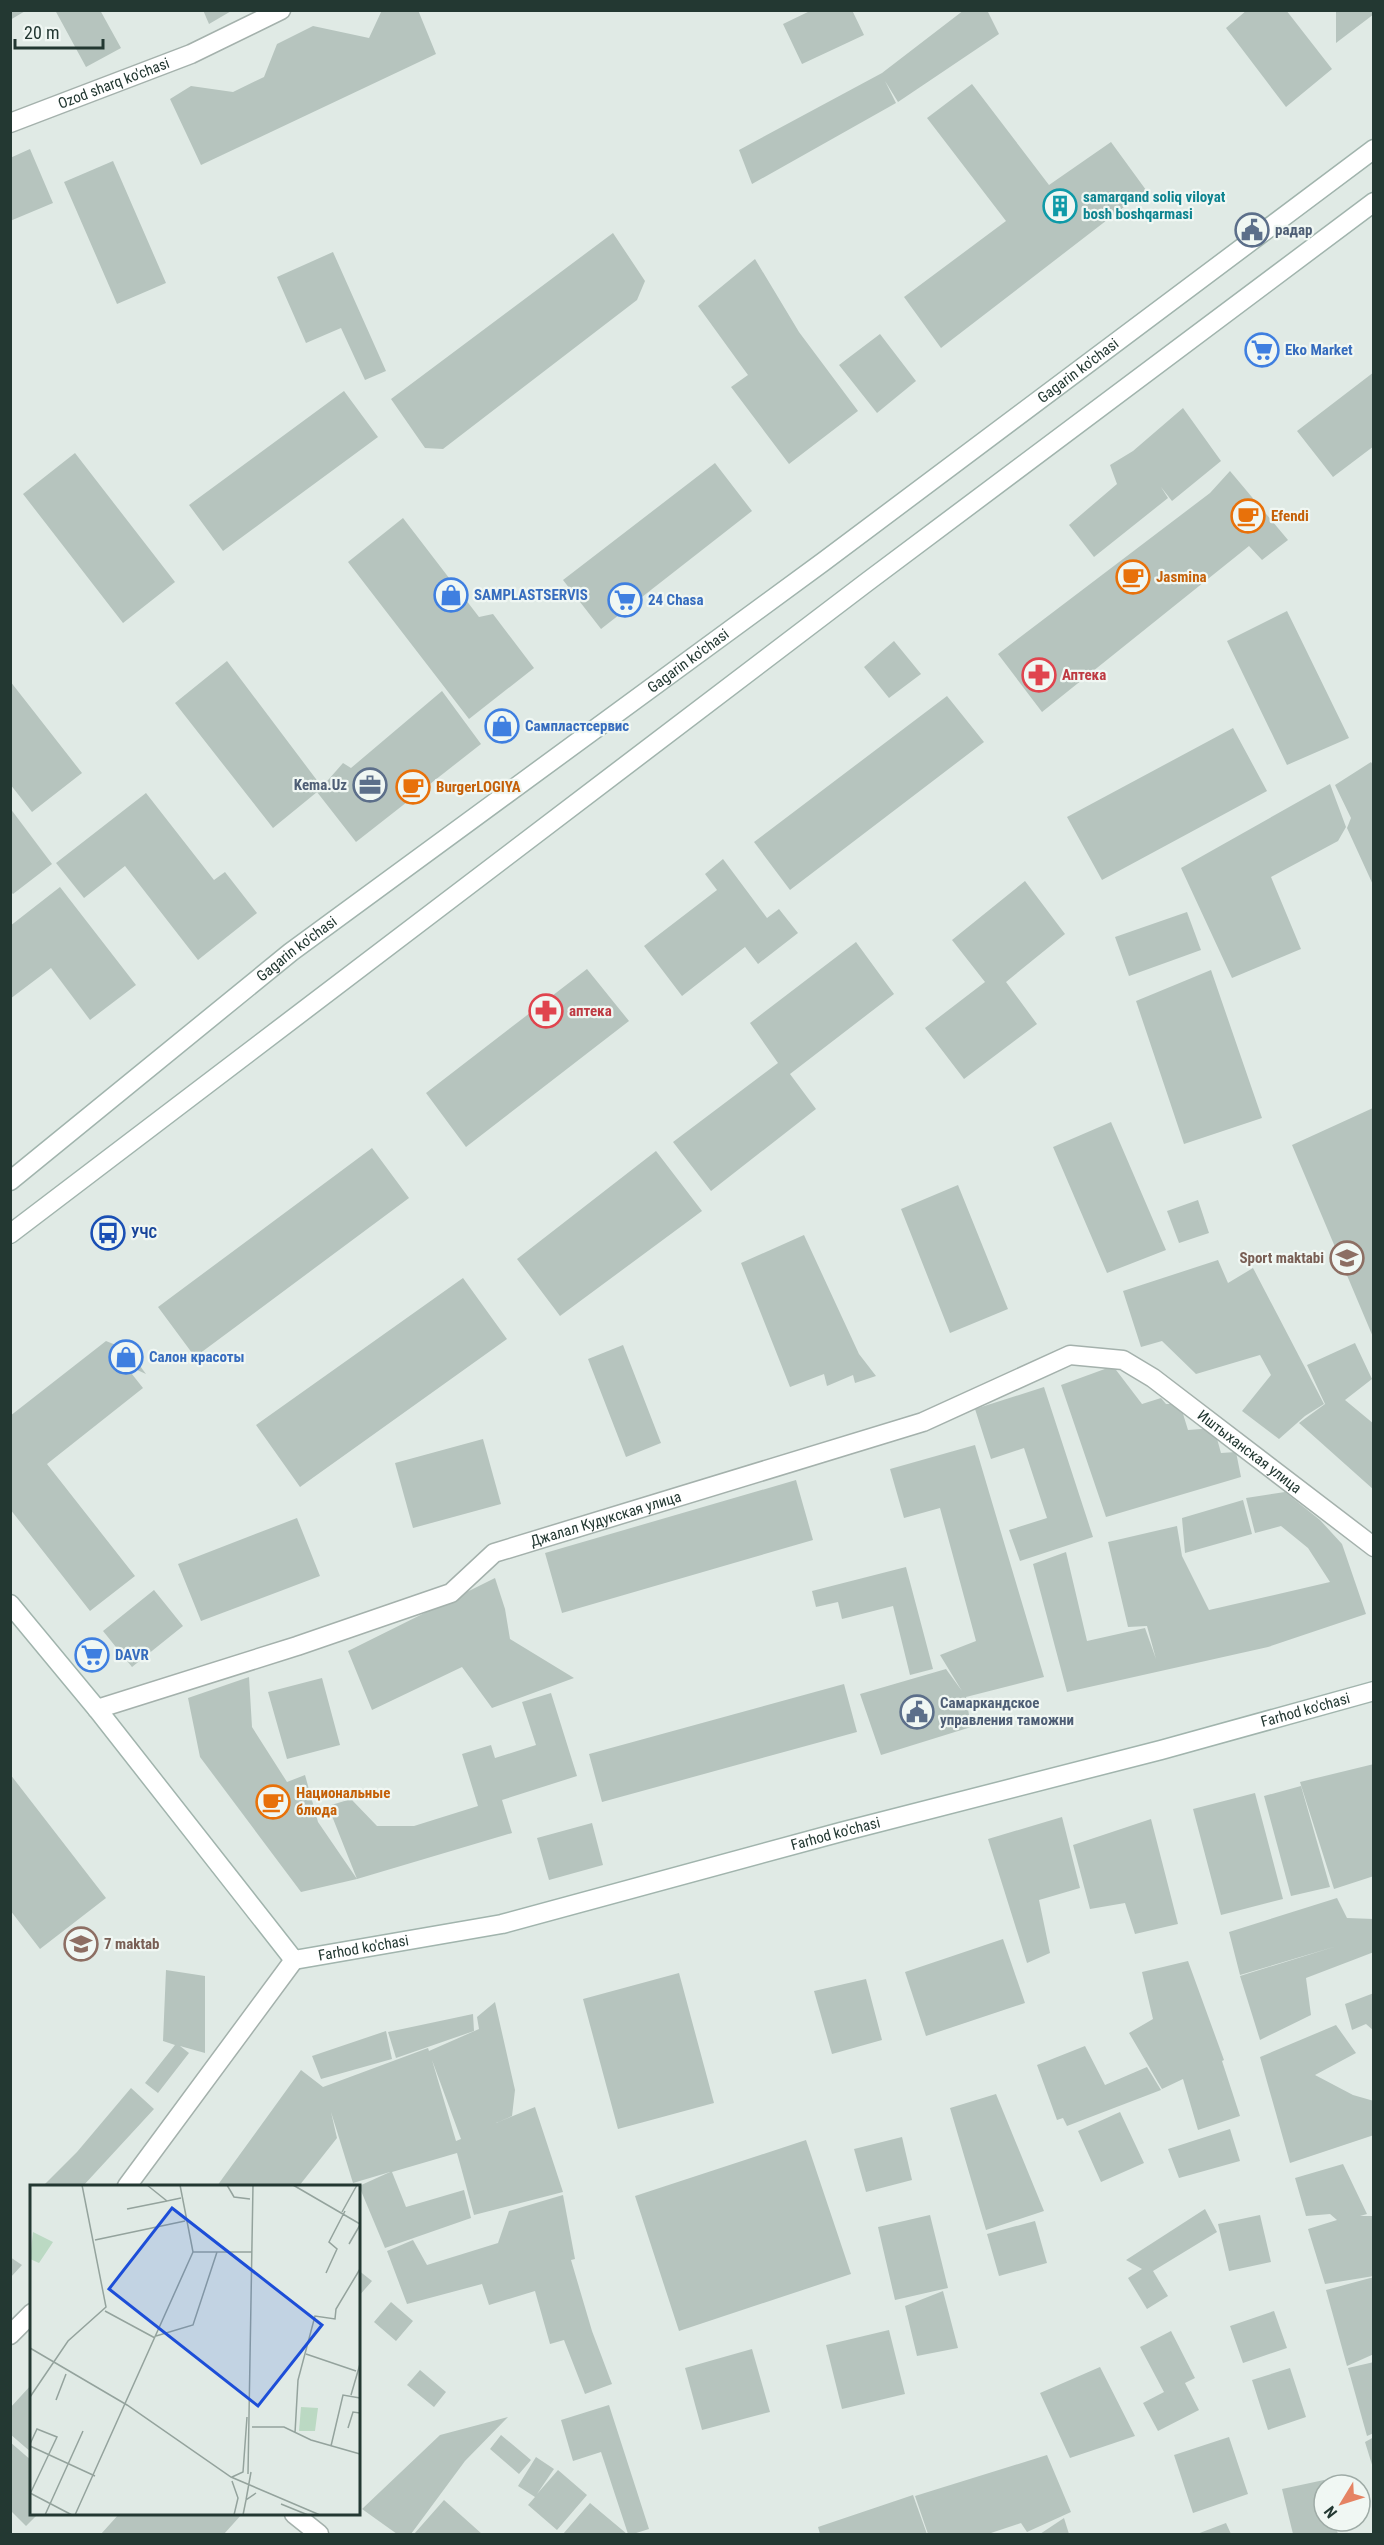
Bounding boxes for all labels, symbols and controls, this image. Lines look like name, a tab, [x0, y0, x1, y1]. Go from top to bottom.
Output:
scale bar	[15, 12, 104, 50]
text: 20 m	[24, 22, 59, 43]
street label: Ozod sharq ko'chasi	[55, 54, 172, 113]
building icon: samarqand soliq viloyat bosh boshqarmasi	[1042, 188, 1078, 224]
place label: samarqand soliq viloyat bosh boshqarmasi	[1083, 188, 1226, 223]
public building icon: радар	[1234, 212, 1270, 248]
place label: радар	[1275, 221, 1312, 239]
supermarket icon: Eko Market	[1244, 332, 1280, 368]
street label: Gagarin ko'chasi	[1034, 335, 1122, 407]
place label: Eko Market	[1285, 341, 1353, 359]
cafe icon: Efendi	[1230, 498, 1266, 534]
place label: Efendi	[1271, 507, 1309, 525]
cafe icon: Jasmina	[1115, 559, 1151, 595]
place label: Jasmina	[1156, 568, 1207, 586]
shop icon: SAMPLASTSERVIS	[433, 577, 469, 613]
supermarket icon: 24 Chasa	[607, 582, 643, 618]
place label: SAMPLASTSERVIS	[474, 586, 588, 604]
place label: 24 Chasa	[648, 591, 704, 609]
street label: Gagarin ko'chasi	[644, 625, 732, 697]
pharmacy icon: Аптека	[1021, 657, 1057, 693]
place label: Аптека	[1062, 666, 1106, 684]
shop icon: Сампластсервис	[484, 708, 520, 744]
place label: Сампластсервис	[525, 717, 629, 735]
office icon: Kema.Uz	[352, 767, 388, 803]
cafe icon: BurgerLOGIYA	[395, 769, 431, 805]
place label: Kema.Uz	[294, 776, 347, 794]
place label: BurgerLOGIYA	[436, 778, 521, 796]
street label: Gagarin ko'chasi	[253, 912, 341, 985]
pharmacy icon: аптека	[528, 993, 564, 1029]
place label: аптека	[569, 1002, 612, 1020]
bus stop icon: УЧС	[90, 1215, 126, 1251]
place label: УЧС	[131, 1224, 157, 1242]
school or university icon: Sport maktabi	[1329, 1240, 1365, 1276]
place label: Sport maktabi	[1239, 1249, 1324, 1267]
shop icon: Салон красоты	[108, 1339, 144, 1375]
place label: Салон красоты	[149, 1348, 245, 1366]
street label: Иштыханская улица	[1194, 1406, 1305, 1497]
street label: Джалал Кудукская улица	[528, 1487, 683, 1550]
supermarket icon: DAVR	[74, 1637, 110, 1673]
place label: DAVR	[115, 1646, 149, 1664]
street label: Farhod ko'chasi	[1259, 1689, 1352, 1731]
public building icon: Самаркандское управления таможни	[899, 1694, 935, 1730]
place label: Самаркандское управления таможни	[940, 1694, 1074, 1729]
cafe icon: Национальные блюда	[255, 1784, 291, 1820]
place label: Национальные блюда	[296, 1784, 390, 1819]
street label: Farhod ko'chasi	[789, 1813, 882, 1854]
school or university icon: 7 maktab	[63, 1926, 99, 1962]
street label: Farhod ko'chasi	[317, 1931, 410, 1965]
place label: 7 maktab	[104, 1935, 160, 1953]
inset map	[30, 2185, 360, 2515]
north arrow	[1312, 2473, 1372, 2533]
text: N	[1320, 2502, 1341, 2522]

